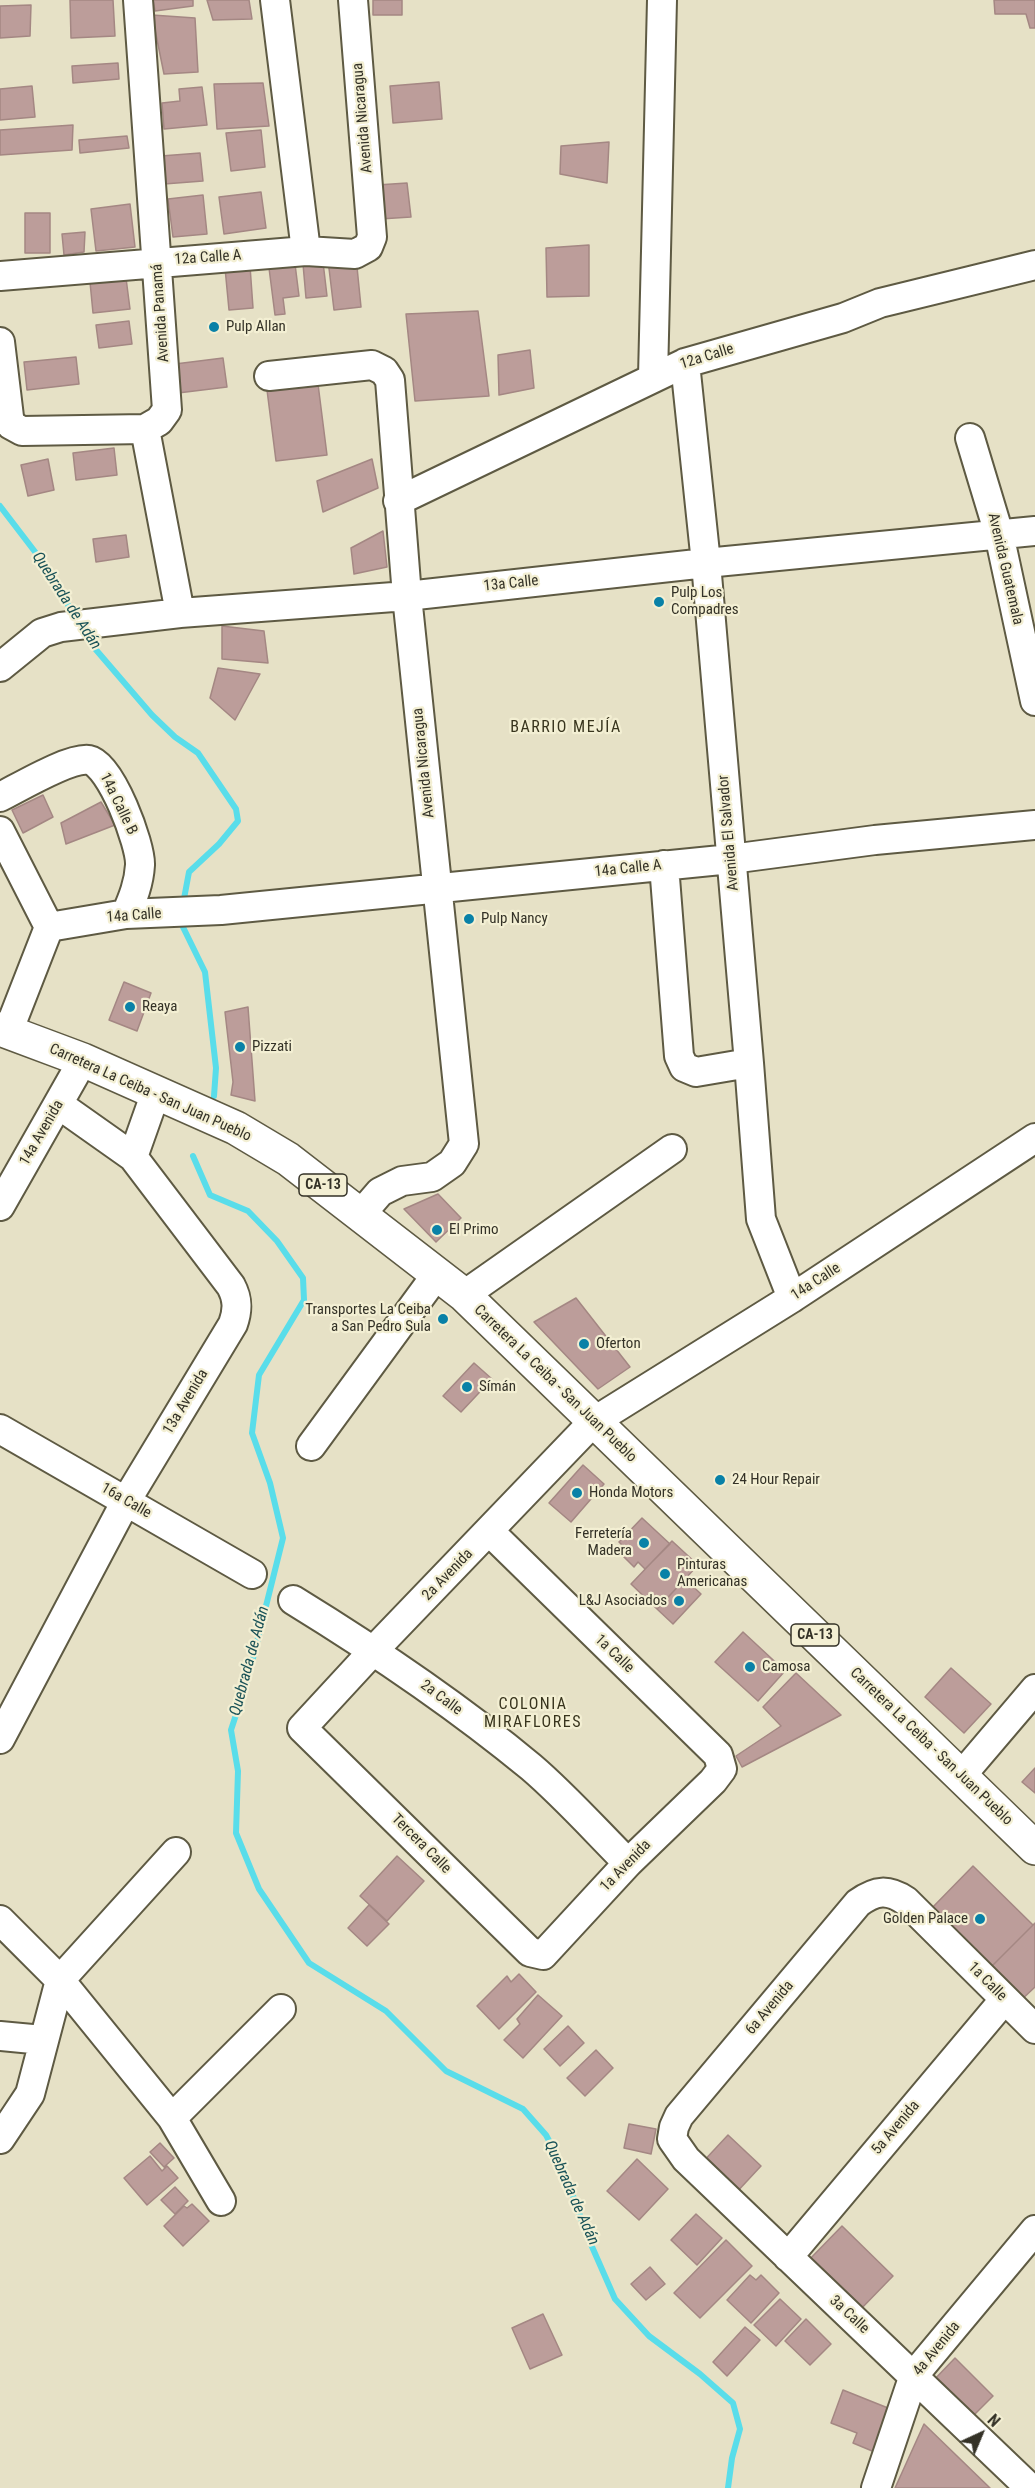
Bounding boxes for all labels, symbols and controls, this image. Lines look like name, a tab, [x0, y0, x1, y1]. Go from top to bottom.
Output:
street label: Avenida Nicaragua	[349, 62, 377, 174]
street label: 12a Calle A	[174, 247, 242, 269]
street label: Avenida Panamá	[149, 263, 173, 363]
place label: Pulp Allan	[226, 318, 286, 336]
marker: Pulp Allan	[207, 320, 221, 334]
street label: 12a Calle	[678, 340, 736, 374]
street label: Avenida Guatemala	[983, 511, 1027, 627]
water label: Quebrada de Adán	[27, 549, 105, 653]
street label: 13a Calle	[483, 572, 539, 596]
place label: Pulp Los Compadres	[671, 584, 739, 619]
marker: Pulp Los Compadres	[652, 595, 666, 609]
street label: Avenida Nicaragua	[409, 707, 439, 819]
district label: BARRIO MEJÍA	[510, 718, 622, 738]
street label: 14a Calle B	[95, 770, 141, 838]
street label: Avenida El Salvador	[715, 774, 743, 892]
street label: 14a Calle A	[594, 857, 662, 881]
street label: 14a Calle	[106, 905, 162, 927]
place label: Pulp Nancy	[481, 910, 548, 928]
marker: Pulp Nancy	[462, 912, 476, 926]
place label: Reaya	[142, 998, 177, 1016]
marker: Reaya	[123, 1000, 137, 1014]
place label: Pizzati	[252, 1038, 292, 1056]
street label: Carretera La Ceiba - San Juan Pueblo	[46, 1040, 254, 1146]
marker: Pizzati	[233, 1040, 247, 1054]
street label: 14a Avenida	[16, 1097, 68, 1169]
road number: CA-13	[299, 1174, 347, 1196]
place label: El Primo	[449, 1221, 498, 1239]
marker: El Primo	[430, 1223, 444, 1237]
street label: 14a Calle	[788, 1259, 844, 1305]
place label: Transportes La Ceiba a San Pedro Sula	[305, 1301, 431, 1336]
street label: Carretera La Ceiba - San Juan Pueblo	[470, 1301, 640, 1467]
marker: Transportes La Ceiba a San Pedro Sula	[436, 1312, 450, 1326]
place label: Oferton	[596, 1335, 641, 1353]
marker: Oferton	[577, 1337, 591, 1351]
street label: 13a Avenida	[160, 1366, 212, 1438]
place label: Símán	[479, 1378, 516, 1396]
marker: Símán	[460, 1380, 474, 1394]
place label: 24 Hour Repair	[732, 1471, 820, 1489]
marker: 24 Hour Repair	[713, 1473, 727, 1487]
street label: 16a Calle	[98, 1479, 154, 1523]
place label: Honda Motors	[589, 1484, 673, 1502]
marker: Honda Motors	[570, 1486, 584, 1500]
place label: Ferretería Madera	[575, 1525, 632, 1560]
marker: Ferretería Madera	[637, 1536, 651, 1550]
street label: 2a Avenida	[419, 1545, 477, 1605]
place label: Pinturas Americanas	[677, 1556, 747, 1591]
marker: Pinturas Americanas	[658, 1567, 672, 1581]
place label: L&J Asociados	[579, 1592, 667, 1610]
marker: L&J Asociados	[672, 1594, 686, 1608]
water label: Quebrada de Adán	[226, 1604, 274, 1718]
road number: CA-13	[791, 1624, 839, 1646]
street label: 1a Calle	[591, 1631, 637, 1677]
place label: Camosa	[762, 1658, 811, 1676]
marker: Camosa	[743, 1660, 757, 1674]
street label: Carretera La Ceiba - San Juan Pueblo	[846, 1664, 1016, 1830]
street label: 2a Calle	[417, 1676, 465, 1720]
district label: COLONIA MIRAFLORES	[484, 1695, 582, 1733]
street label: Tercera Calle	[387, 1810, 455, 1878]
street label: 1a Avenida	[597, 1836, 655, 1896]
place label: Golden Palace	[883, 1910, 968, 1928]
marker: Golden Palace	[973, 1912, 987, 1926]
street label: 1a Calle	[964, 1959, 1010, 2005]
street label: 6a Avenida	[742, 1977, 798, 2039]
street label: 5a Avenida	[868, 2097, 924, 2159]
water label: Quebrada de Adán	[539, 2138, 603, 2248]
street label: 3a Calle	[825, 2292, 873, 2338]
street label: 4a Avenida	[910, 2318, 964, 2380]
north arrow	[951, 2404, 1011, 2464]
text: N	[984, 2410, 1004, 2431]

